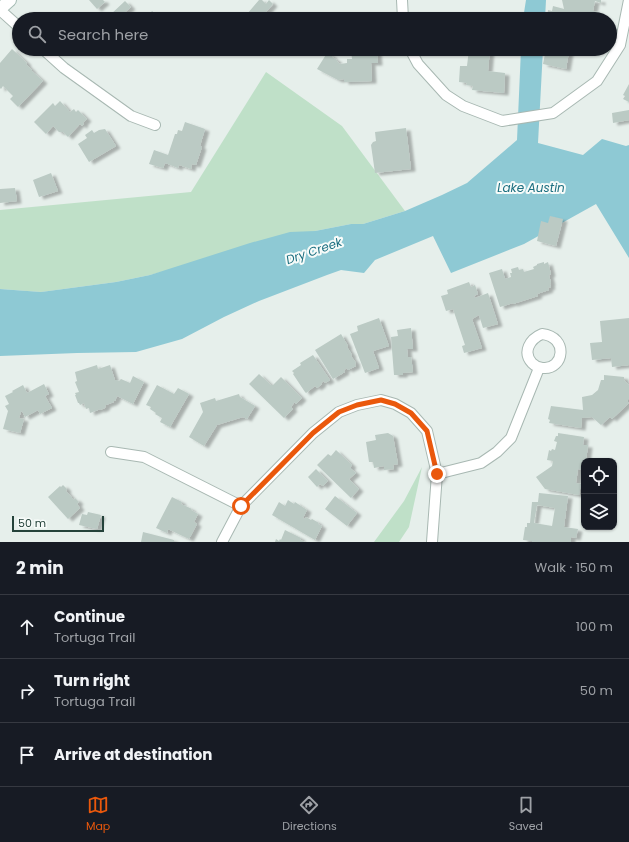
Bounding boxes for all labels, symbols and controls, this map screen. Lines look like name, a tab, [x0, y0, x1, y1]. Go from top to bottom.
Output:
search box	[12, 12, 617, 56]
icon: search	[26, 23, 48, 45]
text: Search here	[58, 24, 148, 45]
water label: Lake Austin	[497, 179, 565, 196]
water label: Dry Creek	[284, 233, 345, 268]
map controls	[581, 458, 617, 530]
button: locate	[581, 458, 617, 494]
route end	[428, 465, 446, 483]
button: layers	[581, 494, 617, 530]
route start	[232, 497, 250, 515]
scale bar	[12, 514, 104, 533]
text: 50 m	[18, 515, 46, 531]
text: 2 min	[16, 556, 64, 580]
text: Walk · 150 m	[535, 558, 613, 577]
text: Continue	[54, 606, 125, 627]
icon: ahead	[16, 616, 38, 638]
text: 100 m	[576, 617, 613, 636]
text: Tortuga Trail	[54, 628, 135, 647]
text: Turn right	[54, 670, 130, 691]
icon: right	[16, 680, 38, 702]
text: 50 m	[580, 681, 613, 700]
text: Tortuga Trail	[54, 692, 135, 711]
icon: arrive	[16, 744, 38, 766]
text: Arrive at destination	[54, 744, 212, 765]
tab: Map	[86, 794, 110, 835]
tab: Directions	[282, 794, 337, 835]
tab: Saved	[509, 794, 543, 835]

